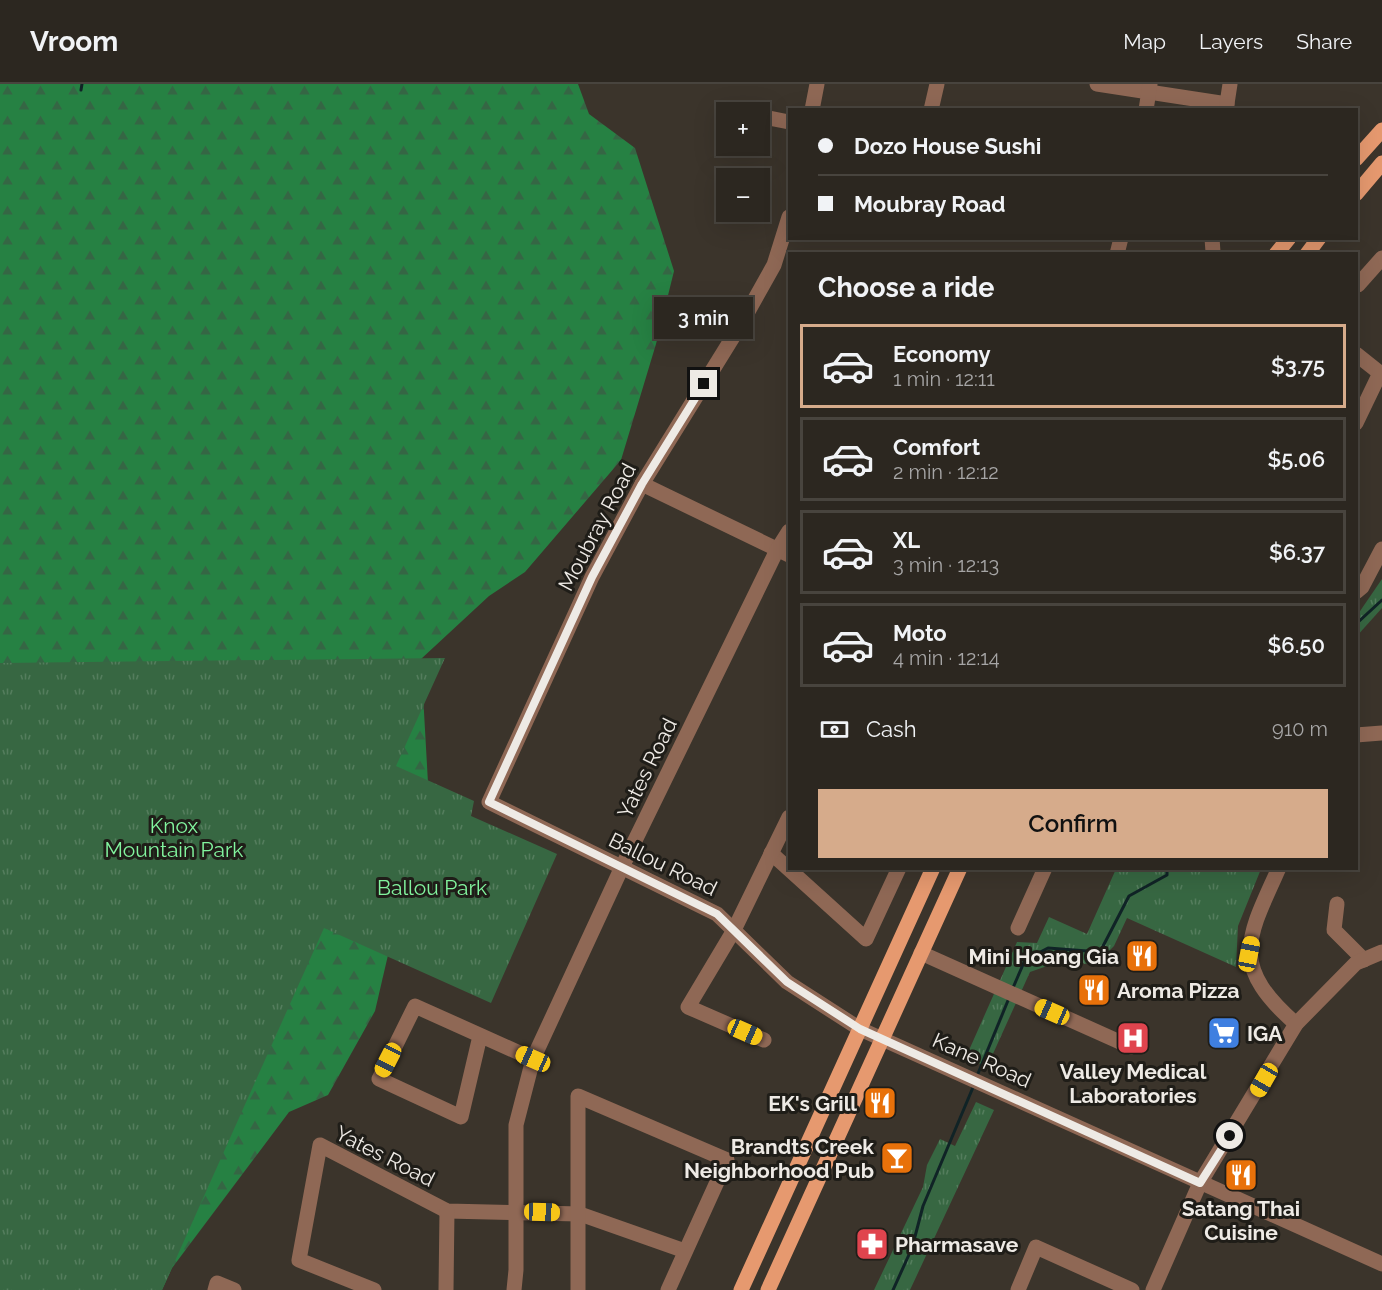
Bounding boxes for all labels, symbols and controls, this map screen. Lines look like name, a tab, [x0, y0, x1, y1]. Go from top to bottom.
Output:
text: Vroom	[30, 25, 118, 58]
text: Map	[1123, 29, 1166, 54]
text: Layers	[1199, 29, 1263, 54]
text: Share	[1296, 29, 1352, 54]
map controls	[716, 102, 770, 222]
button: +	[716, 102, 770, 156]
text: Dozo House Sushi	[854, 133, 1041, 159]
button: −	[716, 168, 770, 222]
text: Moubray Road	[854, 191, 1006, 217]
text: Choose a ride	[818, 272, 994, 303]
callout: 3 min	[654, 297, 754, 339]
text: 3 min	[678, 306, 729, 330]
icon: car	[821, 339, 875, 393]
text: Economy	[893, 341, 991, 367]
text: $3.75	[1271, 353, 1325, 379]
text: 1 min · 12:11	[893, 367, 995, 391]
route end	[690, 370, 717, 397]
icon: car	[821, 432, 875, 486]
text: Comfort	[893, 434, 980, 460]
text: $5.06	[1268, 446, 1325, 472]
street label: Moubray Road	[553, 459, 641, 595]
text: 2 min · 12:12	[893, 460, 999, 484]
icon: car	[821, 525, 875, 579]
text: XL	[893, 527, 920, 553]
text: $6.37	[1269, 539, 1325, 565]
text: 3 min · 12:13	[893, 553, 999, 577]
icon: car	[821, 618, 875, 672]
text: Moto	[893, 620, 947, 646]
text: $6.50	[1268, 632, 1325, 658]
text: 4 min · 12:14	[893, 646, 1000, 670]
icon: cash	[818, 713, 851, 746]
street label: Yates Road	[612, 714, 682, 822]
text: Cash	[866, 716, 917, 742]
text: 910 m	[1272, 717, 1328, 741]
button: Confirm	[818, 789, 1328, 858]
park label: Knox Mountain Park	[105, 813, 243, 862]
street label: Ballou Road	[605, 827, 721, 901]
park label: Ballou Park	[377, 875, 487, 900]
car	[1237, 935, 1261, 973]
restaurant icon: Mini Hoang Gia	[1124, 938, 1160, 974]
place label: Mini Hoang Gia	[968, 944, 1119, 969]
restaurant icon: Aroma Pizza	[1076, 972, 1112, 1008]
place label: Aroma Pizza	[1117, 978, 1240, 1003]
car	[1032, 996, 1072, 1028]
supermarket icon: IGA	[1206, 1015, 1242, 1051]
car	[725, 1016, 765, 1048]
hospital icon: Valley Medical Laboratories	[1115, 1020, 1151, 1056]
place label: IGA	[1247, 1021, 1283, 1046]
street label: Kane Road	[929, 1027, 1035, 1093]
car	[372, 1040, 404, 1080]
car	[513, 1043, 553, 1075]
place label: Valley Medical Laboratories	[1060, 1059, 1207, 1108]
car	[1247, 1060, 1281, 1100]
restaurant icon: EK's Grill	[862, 1085, 898, 1121]
place label: EK's Grill	[768, 1091, 857, 1116]
street label: Yates Road	[331, 1120, 439, 1192]
route start	[1216, 1122, 1243, 1149]
place label: Brandts Creek Neighborhood Pub	[684, 1134, 874, 1183]
bar icon: Brandts Creek Neighborhood Pub	[879, 1140, 915, 1176]
restaurant icon: Satang Thai Cuisine	[1223, 1157, 1259, 1193]
place label: Satang Thai Cuisine	[1182, 1196, 1300, 1245]
car	[524, 1202, 560, 1222]
pharmacy icon: Pharmasave	[854, 1226, 890, 1262]
place label: Pharmasave	[895, 1232, 1019, 1257]

